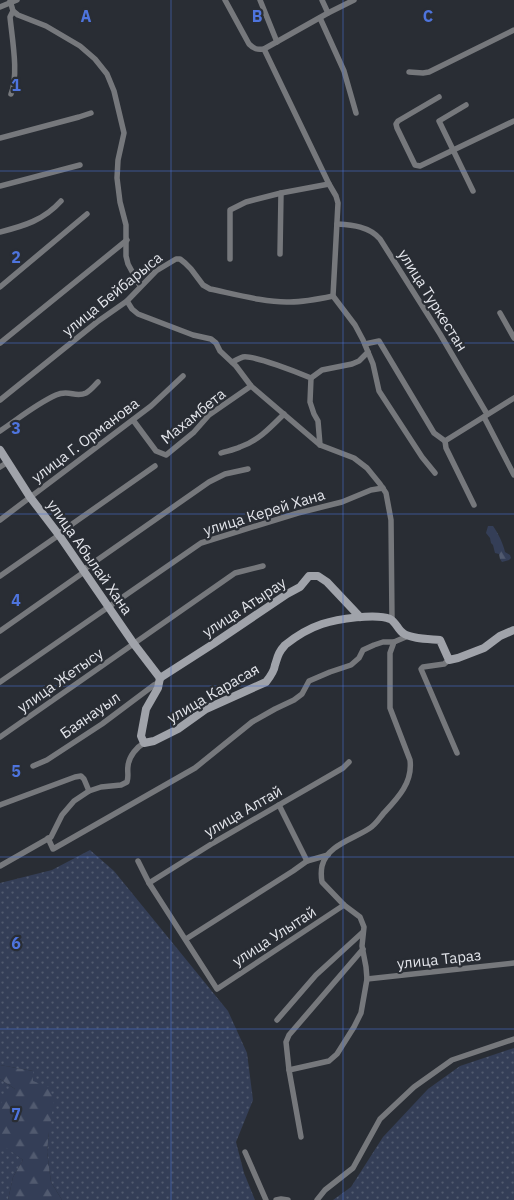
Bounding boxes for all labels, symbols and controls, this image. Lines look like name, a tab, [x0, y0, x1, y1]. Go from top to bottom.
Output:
text: A	[81, 6, 92, 26]
text: B	[252, 6, 263, 26]
text: C	[423, 6, 433, 26]
text: 1	[11, 75, 21, 95]
street label: улица Туркестан	[394, 245, 472, 355]
text: 2	[11, 247, 21, 267]
street label: улица Бейбарыса	[58, 248, 166, 340]
street label: Махамбета	[157, 384, 229, 448]
street label: улица Г. Орманова	[27, 393, 143, 487]
text: 3	[11, 418, 21, 438]
street label: улица Керей Хана	[201, 484, 327, 540]
street label: улица Абылай Хана	[43, 496, 137, 618]
street label: улица Атырау	[198, 573, 290, 641]
text: 4	[11, 590, 21, 610]
street label: улица Жетысу	[13, 643, 107, 717]
street label: улица Карасая	[164, 659, 262, 727]
street label: Баянауыл	[56, 687, 124, 743]
text: 5	[11, 761, 21, 781]
street label: улица Алтай	[201, 781, 285, 841]
street label: улица Улытай	[229, 902, 319, 970]
text: 6	[11, 933, 21, 953]
street label: улица Тараз	[396, 945, 482, 973]
text: 7	[11, 1104, 21, 1124]

